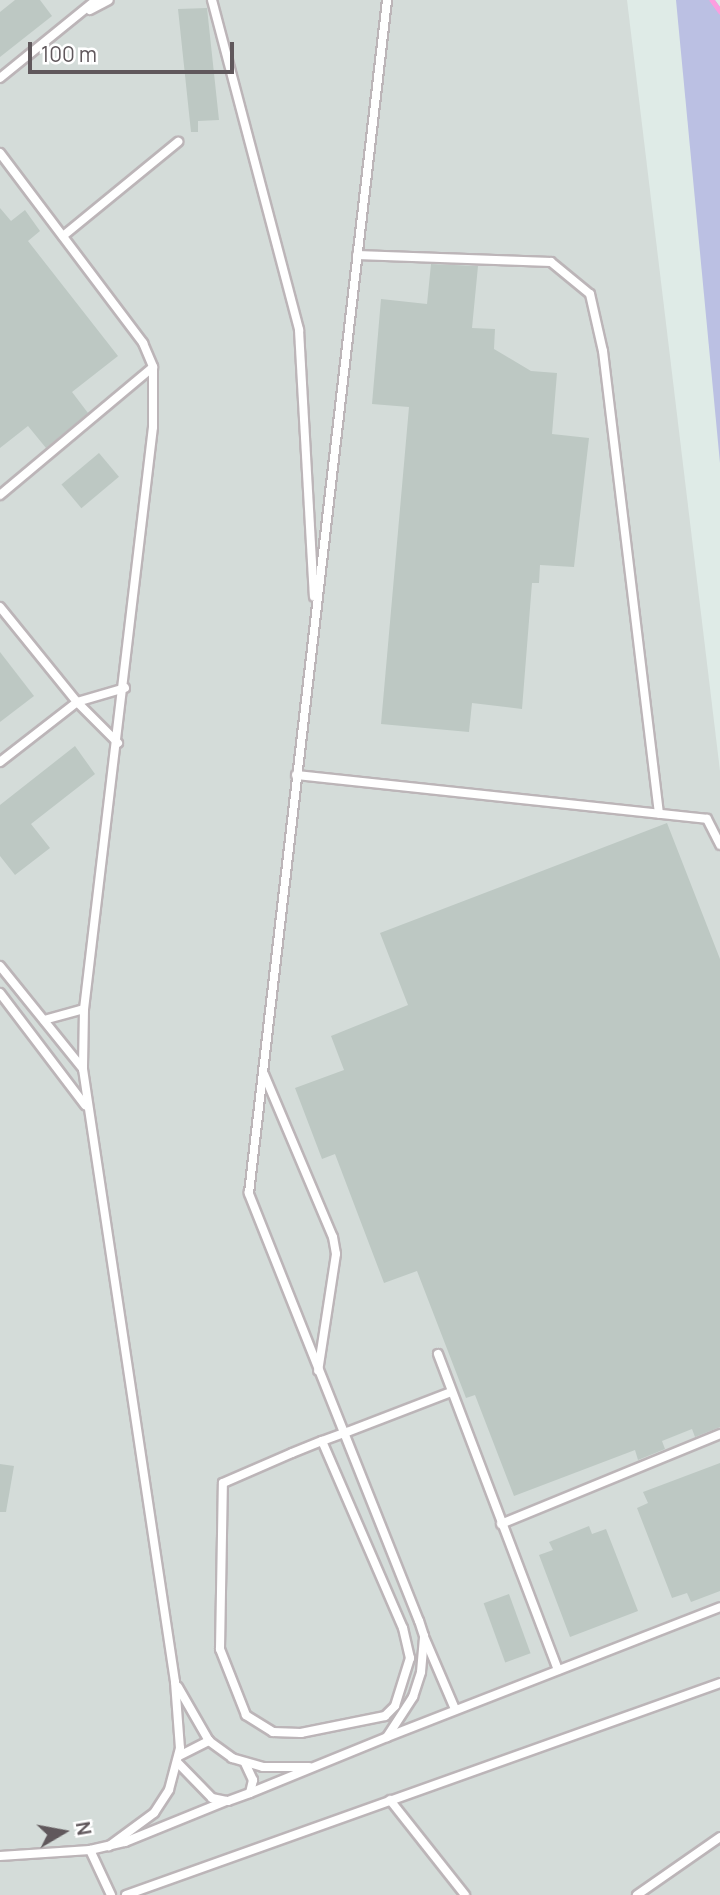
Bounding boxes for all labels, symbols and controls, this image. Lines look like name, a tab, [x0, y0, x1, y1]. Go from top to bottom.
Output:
scale bar	[32, 28, 238, 72]
text: 100 m	[41, 40, 97, 68]
north arrow	[28, 1797, 98, 1867]
text: N	[70, 1819, 98, 1837]

